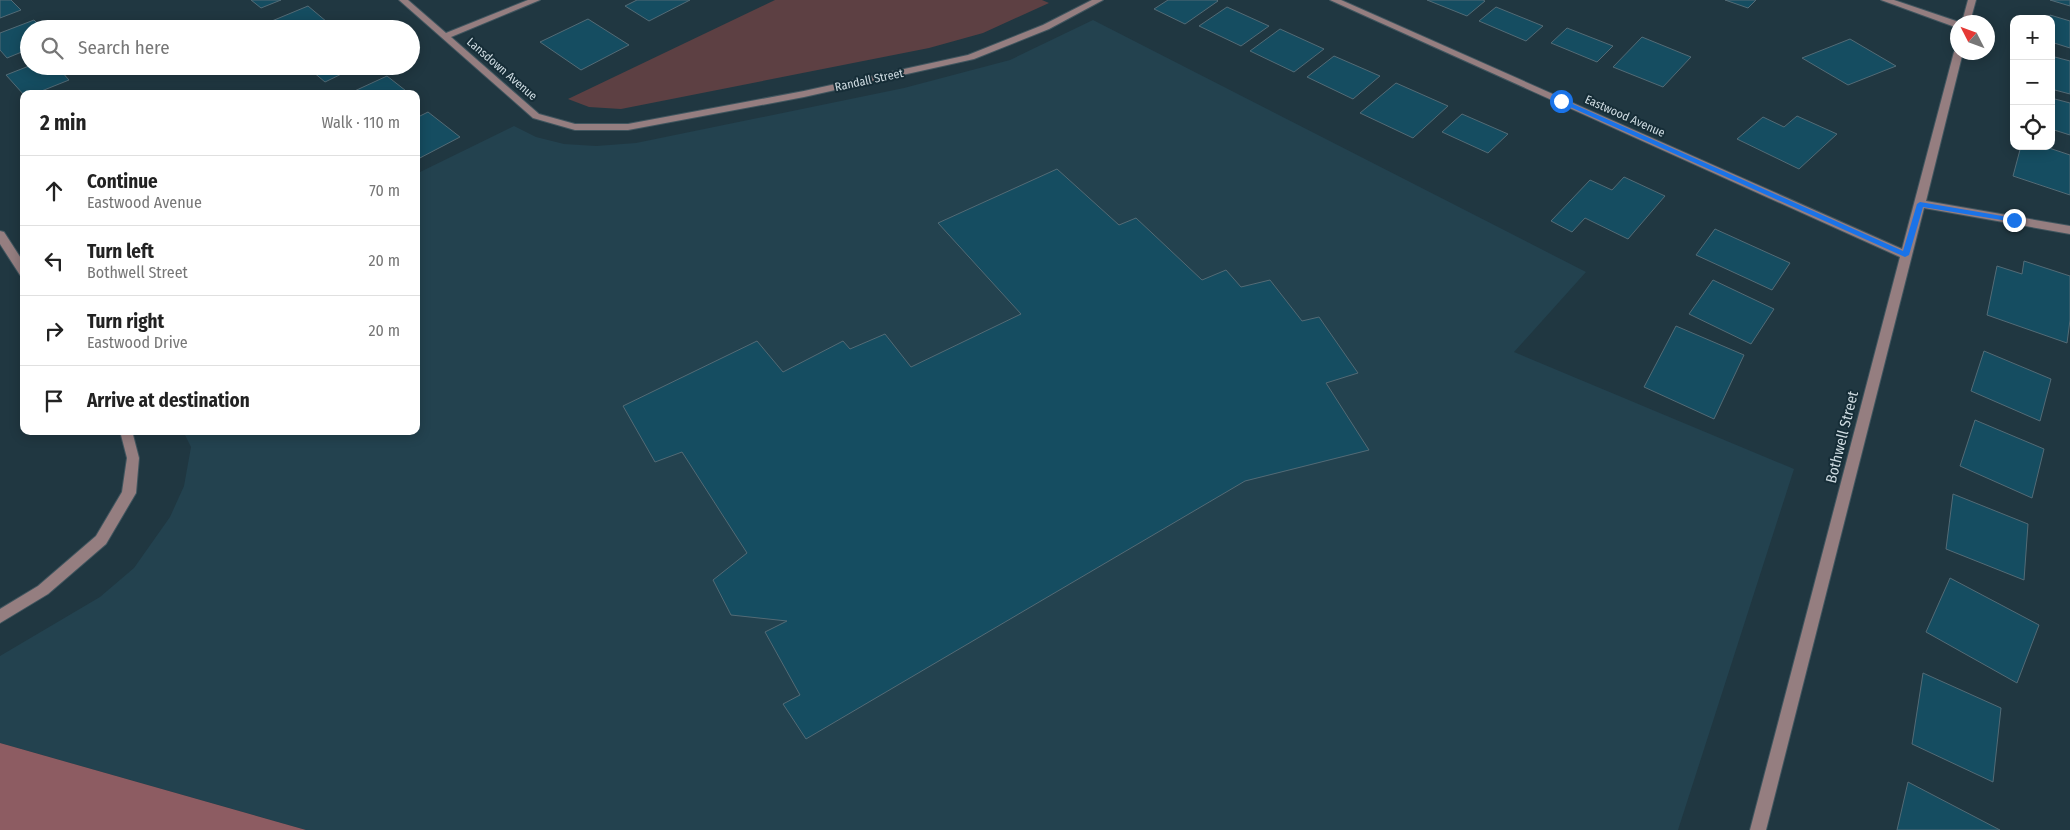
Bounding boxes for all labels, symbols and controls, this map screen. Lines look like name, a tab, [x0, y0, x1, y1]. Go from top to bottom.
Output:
north arrow	[1950, 15, 1995, 60]
map controls	[2010, 15, 2055, 150]
button: +	[2010, 15, 2055, 60]
search box	[20, 20, 420, 75]
icon: search	[38, 34, 66, 62]
street label: Lansdown Avenue	[464, 35, 540, 103]
text: Search here	[78, 36, 170, 59]
button: −	[2010, 60, 2055, 105]
street label: Randall Street	[834, 66, 905, 94]
route start	[1550, 90, 1573, 113]
street label: Eastwood Avenue	[1583, 92, 1667, 140]
button: locate	[2010, 105, 2055, 150]
text: 2 min	[40, 110, 87, 136]
text: Walk · 110 m	[322, 113, 400, 132]
text: Continue	[87, 170, 158, 193]
icon: ahead	[40, 177, 68, 205]
text: 70 m	[369, 181, 400, 200]
text: Eastwood Avenue	[87, 193, 202, 212]
route end	[2003, 209, 2026, 232]
text: Turn left	[87, 240, 154, 263]
icon: left	[40, 247, 68, 275]
text: 20 m	[369, 251, 400, 270]
text: Bothwell Street	[87, 263, 188, 282]
text: Turn right	[87, 310, 164, 333]
icon: right	[40, 317, 68, 345]
text: 20 m	[369, 321, 400, 340]
text: Eastwood Drive	[87, 333, 188, 352]
icon: arrive	[40, 387, 68, 415]
text: Arrive at destination	[87, 389, 250, 412]
street label: Bothwell Street	[1822, 389, 1862, 485]

